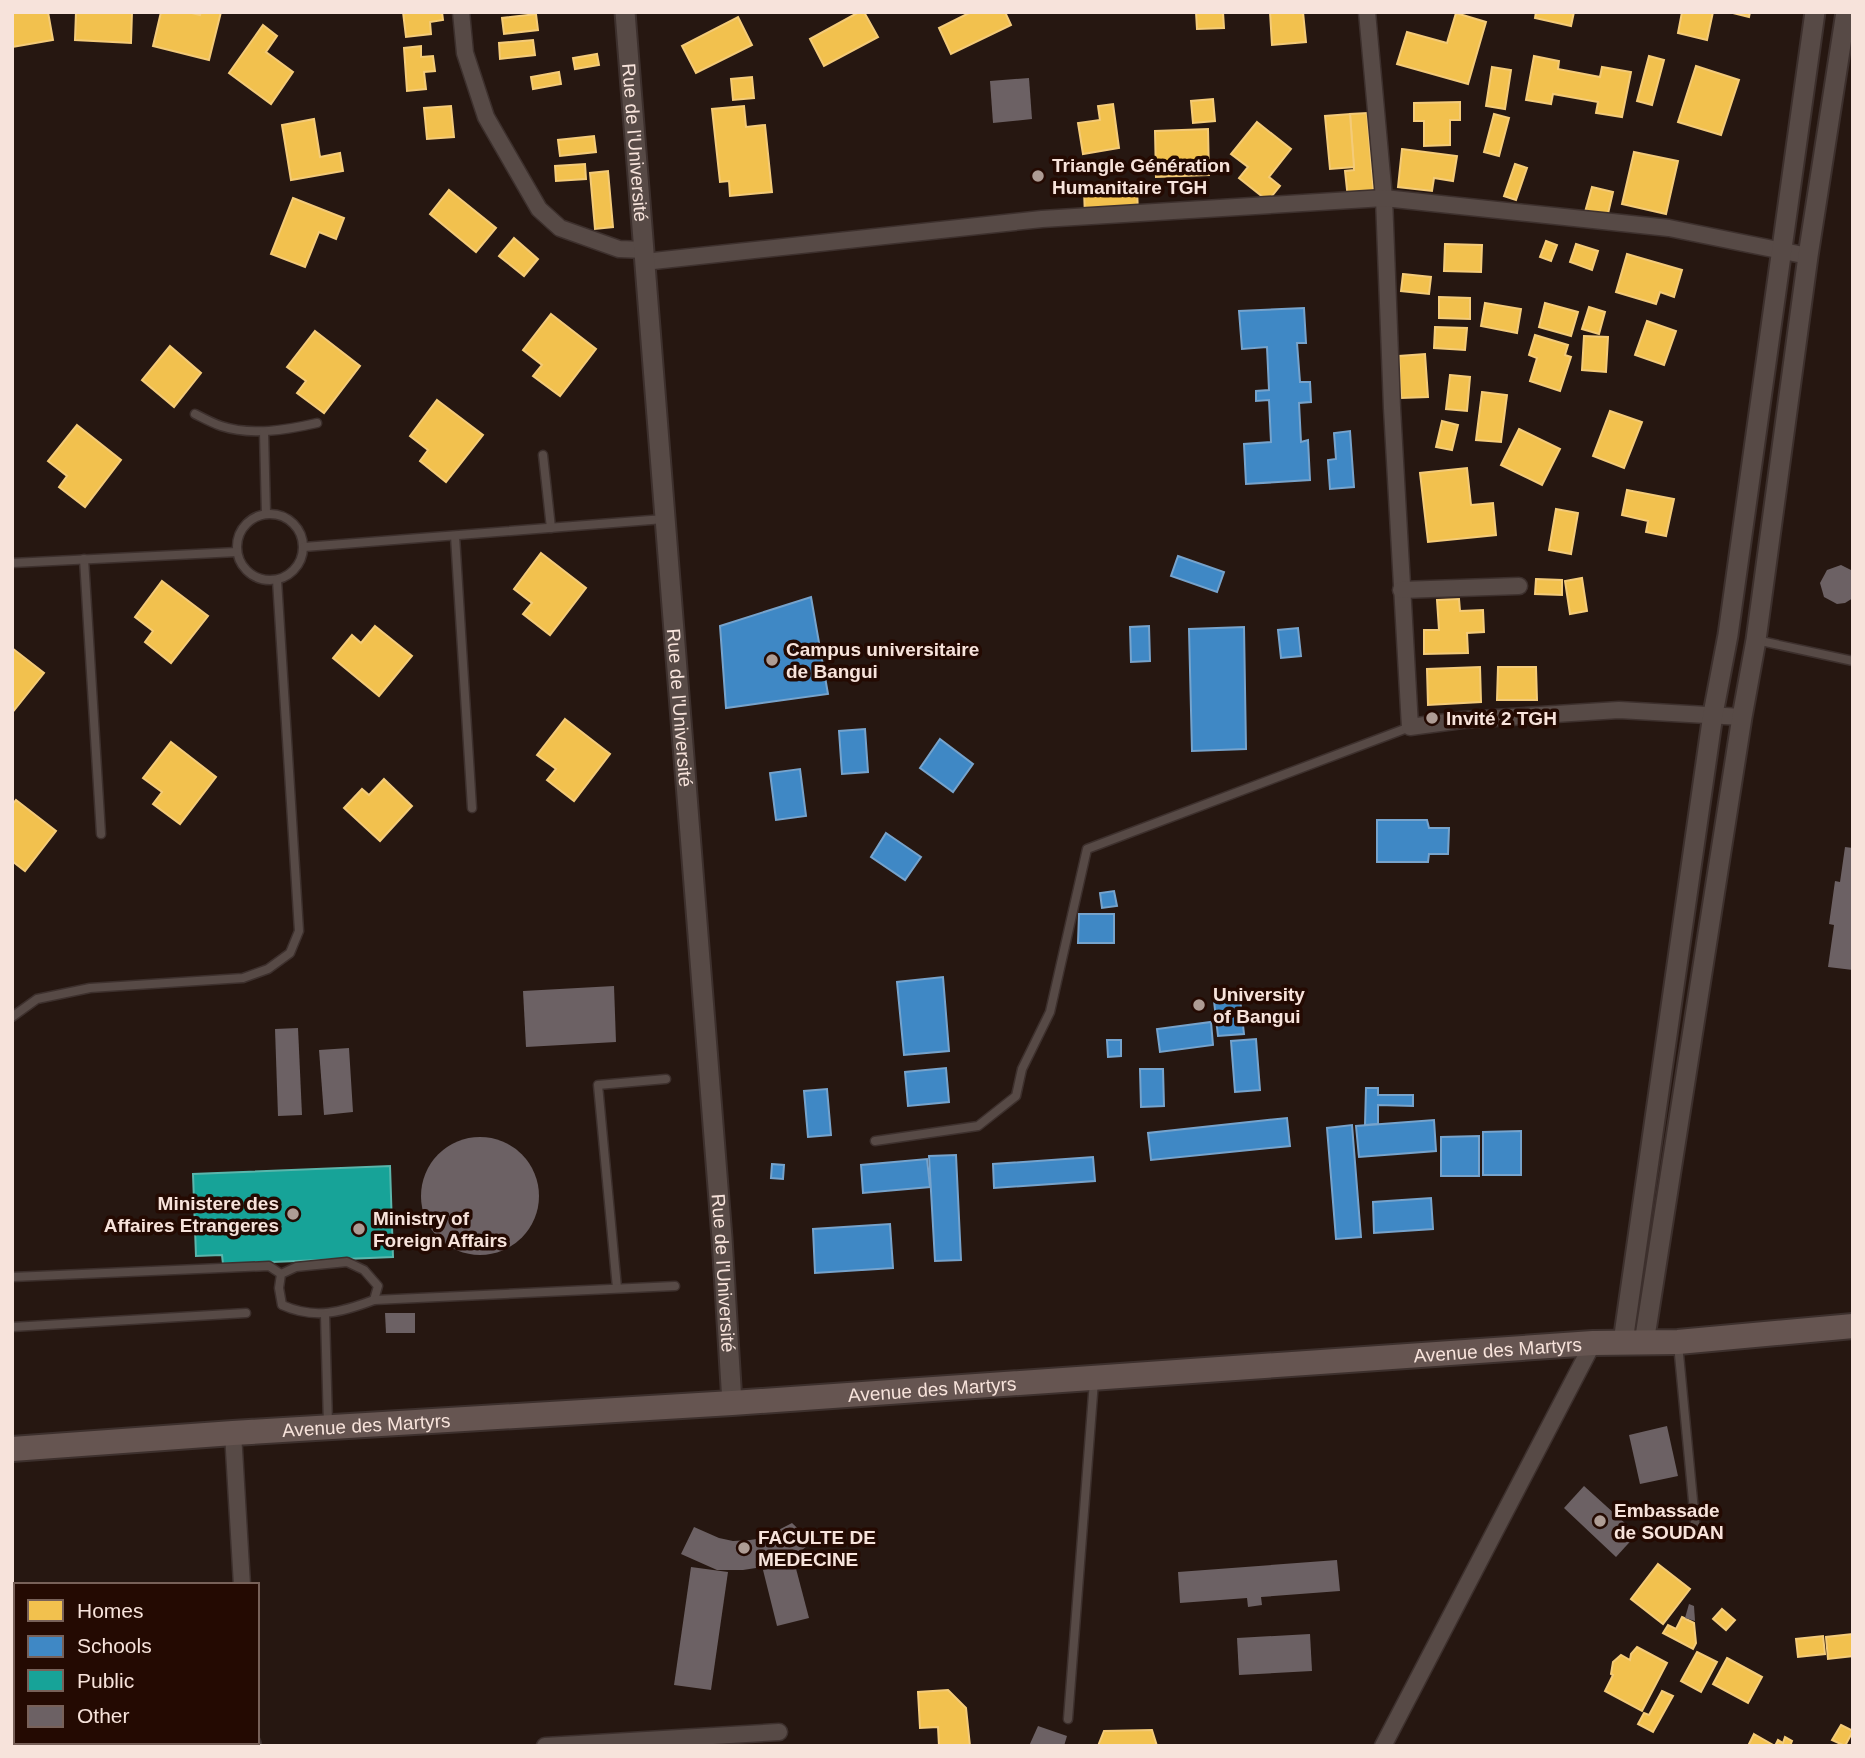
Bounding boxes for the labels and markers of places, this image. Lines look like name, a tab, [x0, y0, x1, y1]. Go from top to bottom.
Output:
place label: Triangle Génération Humanitaire TGH	[1052, 155, 1230, 198]
marker: Triangle Génération Humanitaire TGH	[1030, 168, 1046, 184]
place label: Campus universitaire de Bangui	[786, 639, 979, 682]
marker: Campus universitaire de Bangui	[764, 652, 780, 668]
place label: Invité 2 TGH	[1446, 708, 1557, 729]
marker: Invité 2 TGH	[1424, 710, 1440, 726]
place label: University of Bangui	[1213, 984, 1305, 1027]
marker: University of Bangui	[1191, 997, 1207, 1013]
place label: Ministere des Affaires Etrangeres	[104, 1193, 279, 1236]
marker: Ministere des Affaires Etrangeres	[285, 1206, 301, 1222]
place label: Ministry of Foreign Affairs	[373, 1208, 507, 1251]
marker: Ministry of Foreign Affairs	[351, 1221, 367, 1237]
place label: Embassade de SOUDAN	[1614, 1500, 1724, 1543]
marker: Embassade de SOUDAN	[1592, 1513, 1608, 1529]
place label: FACULTE DE MEDECINE	[758, 1527, 876, 1570]
marker: FACULTE DE MEDECINE	[736, 1540, 752, 1556]

